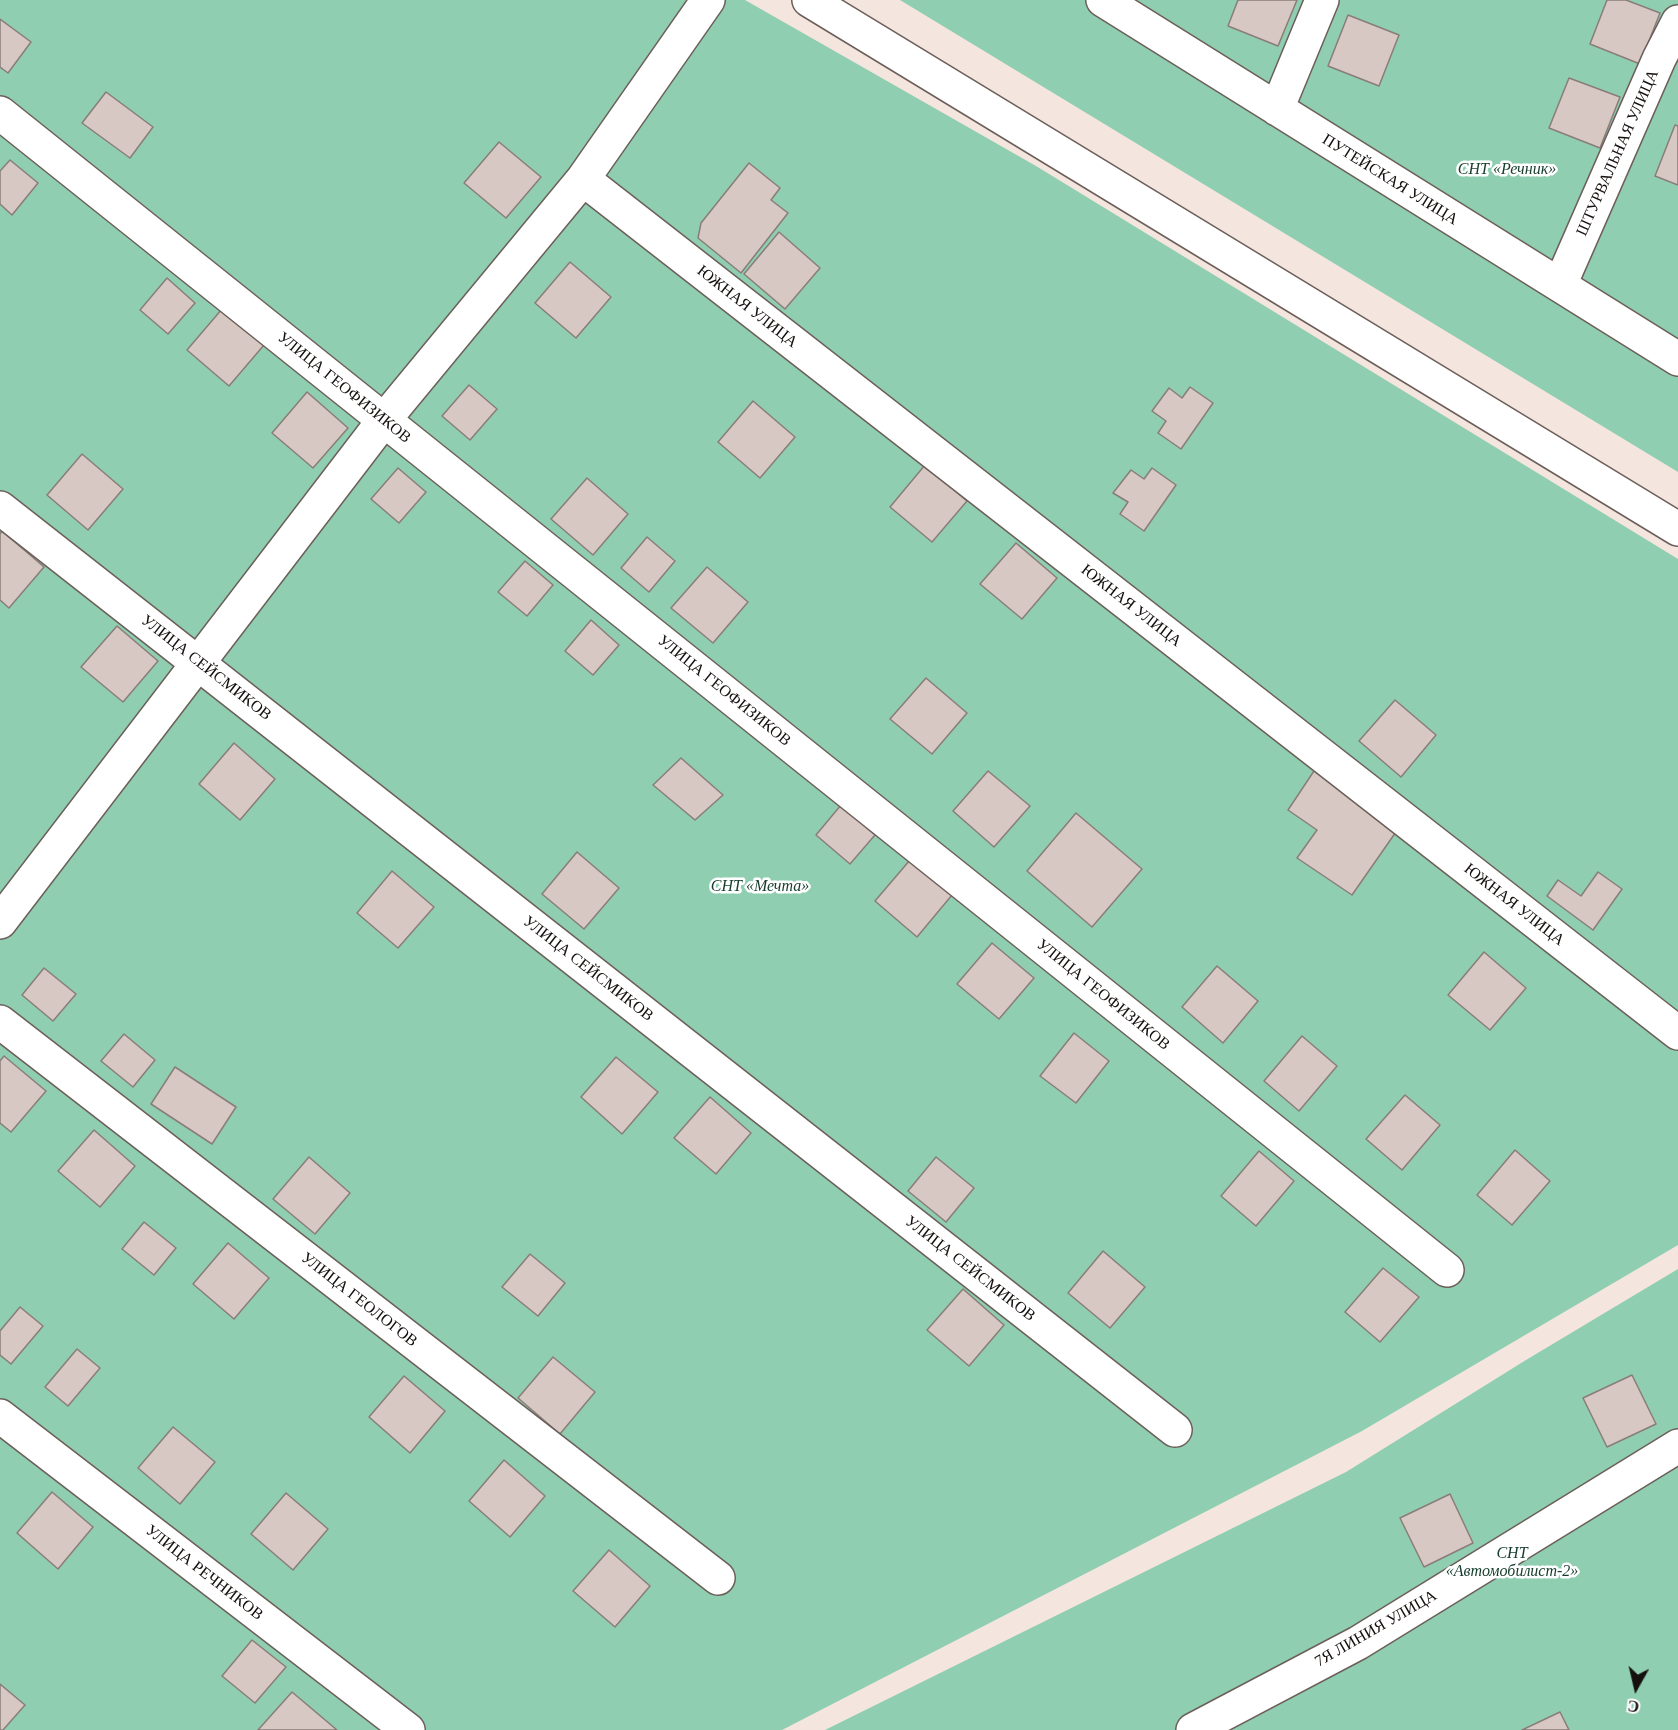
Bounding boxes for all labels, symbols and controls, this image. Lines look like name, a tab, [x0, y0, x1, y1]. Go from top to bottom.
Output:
street label: ШТУРВАЛЬНАЯ УЛИЦА	[1573, 67, 1663, 239]
street label: ПУТЕЙСКАЯ УЛИЦА	[1319, 130, 1461, 230]
park label: СНТ «Речник»	[1458, 160, 1556, 180]
street label: ЮЖНАЯ УЛИЦА	[693, 262, 801, 352]
street label: УЛИЦА ГЕОФИЗИКОВ	[273, 328, 415, 448]
street label: ЮЖНАЯ УЛИЦА	[1077, 561, 1185, 651]
street label: УЛИЦА СЕЙСМИКОВ	[137, 611, 275, 725]
street label: УЛИЦА ГЕОФИЗИКОВ	[653, 631, 795, 751]
street label: ЮЖНАЯ УЛИЦА	[1460, 860, 1568, 950]
park label: СНТ «Мечта»	[711, 877, 809, 897]
street label: УЛИЦА СЕЙСМИКОВ	[519, 912, 657, 1026]
street label: УЛИЦА ГЕОФИЗИКОВ	[1032, 935, 1174, 1055]
street label: УЛИЦА СЕЙСМИКОВ	[901, 1212, 1039, 1326]
street label: УЛИЦА ГЕОЛОГОВ	[297, 1249, 421, 1351]
street label: УЛИЦА РЕЧНИКОВ	[141, 1521, 267, 1625]
park label: СНТ «Автомобилист-2»	[1446, 1544, 1578, 1582]
street label: 7Я ЛИНИЯ УЛИЦА	[1311, 1586, 1441, 1672]
north arrow	[1606, 1658, 1666, 1718]
text: С	[1627, 1697, 1640, 1716]

